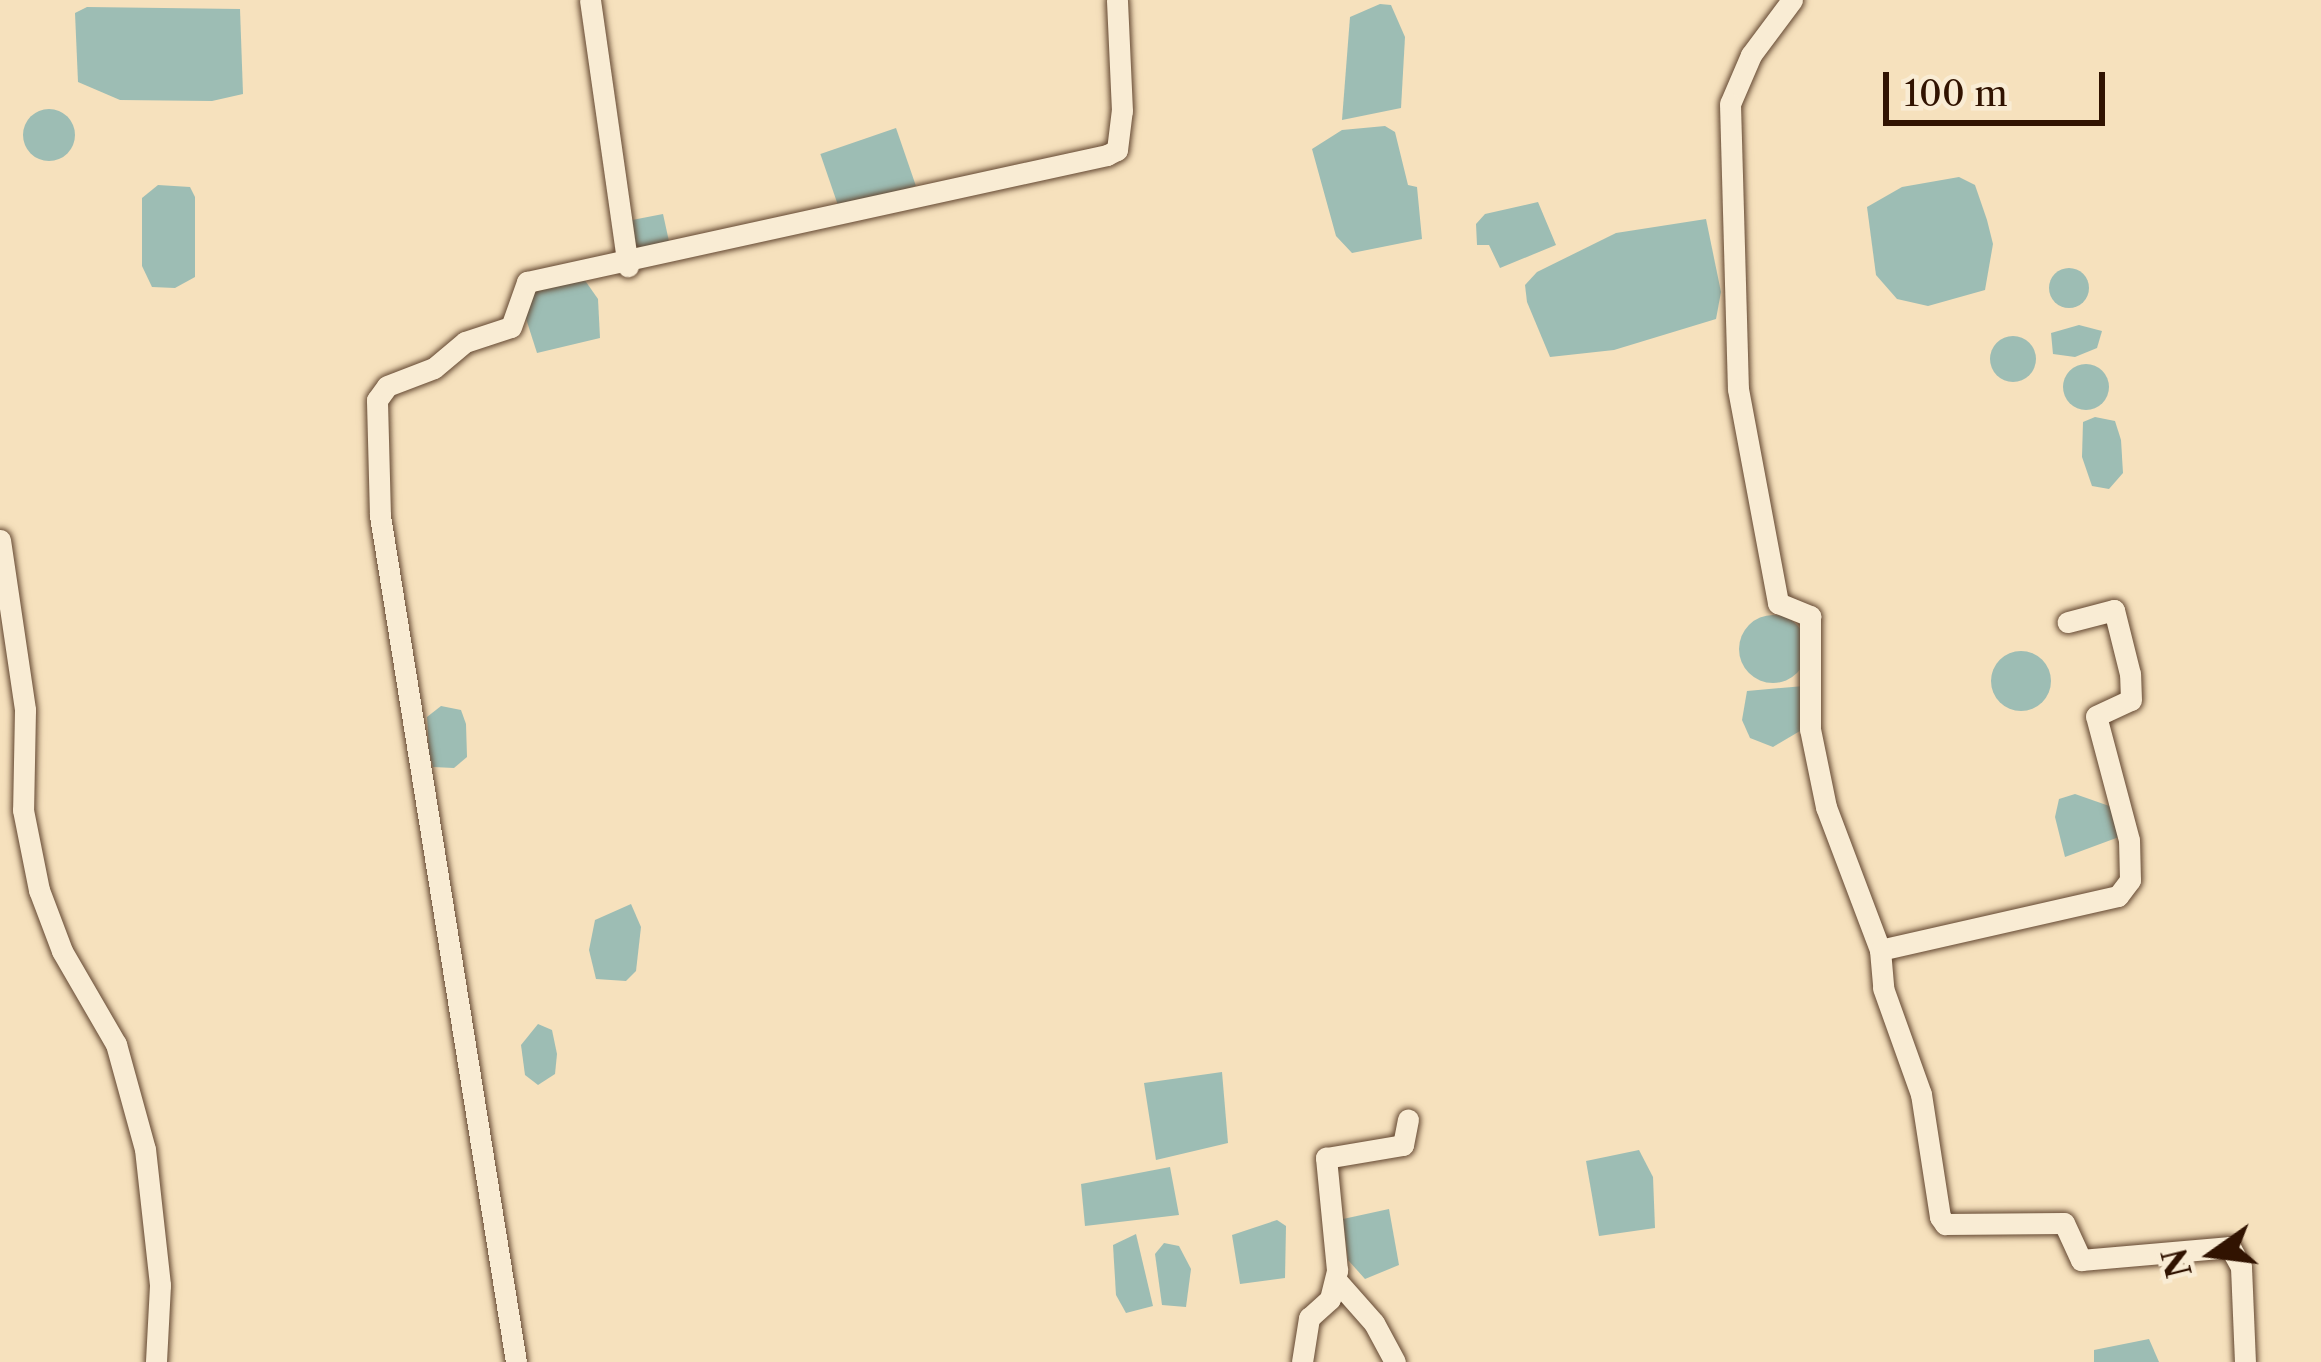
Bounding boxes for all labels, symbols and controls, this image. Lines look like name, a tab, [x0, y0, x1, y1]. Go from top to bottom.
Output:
scale bar	[1889, 48, 2111, 122]
text: 100 m	[1904, 71, 2008, 115]
north arrow	[2153, 1194, 2273, 1314]
text: N	[2154, 1244, 2201, 1282]

